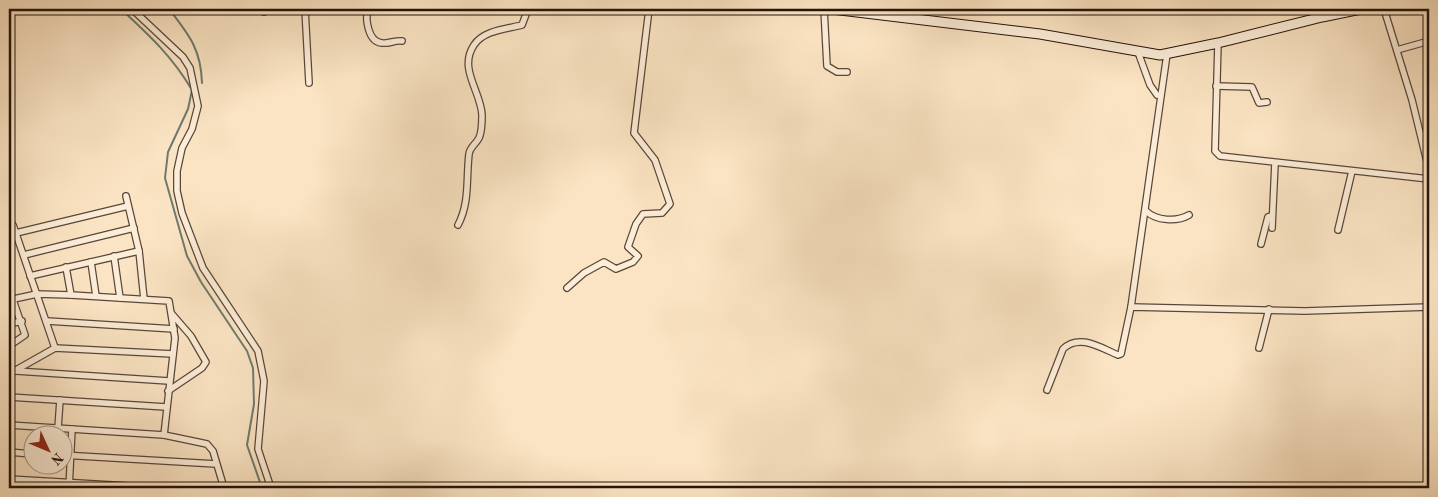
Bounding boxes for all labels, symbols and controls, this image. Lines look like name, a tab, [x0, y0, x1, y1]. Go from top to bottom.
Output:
north arrow	[22, 424, 72, 474]
text: N	[48, 450, 65, 467]

